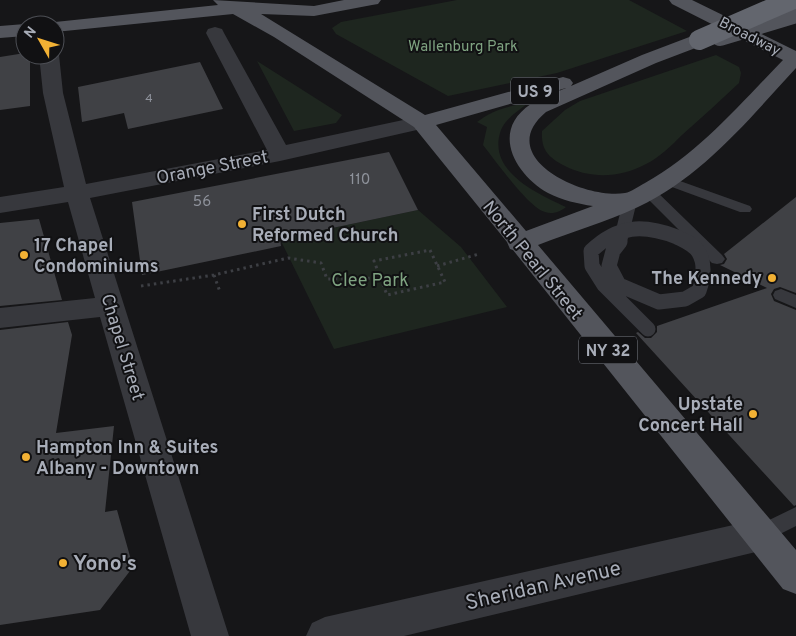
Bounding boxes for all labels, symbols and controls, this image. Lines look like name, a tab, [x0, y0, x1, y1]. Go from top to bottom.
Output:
street label: Broadway	[715, 14, 783, 61]
north arrow	[15, 15, 65, 65]
text: N	[21, 24, 41, 42]
park label: Wallenburg Park	[408, 38, 518, 57]
road number: US 9	[511, 78, 559, 104]
house number: 4	[145, 91, 153, 107]
street label: Orange Street	[154, 146, 270, 191]
house number: 110	[350, 171, 370, 190]
house number: 56	[193, 193, 211, 212]
street label: North Pearl Street	[477, 197, 587, 325]
place label: First Dutch Reformed Church	[252, 204, 398, 248]
marker: First Dutch Reformed Church	[236, 218, 248, 230]
place label: 17 Chapel Condominiums	[34, 235, 159, 279]
marker: 17 Chapel Condominiums	[18, 249, 30, 261]
place label: The Kennedy	[651, 268, 762, 291]
park label: Clee Park	[331, 270, 409, 293]
marker: The Kennedy	[766, 272, 778, 284]
street label: Chapel Street	[94, 291, 149, 404]
road number: NY 32	[579, 336, 637, 364]
place label: Upstate Concert Hall	[638, 394, 743, 438]
marker: Upstate Concert Hall	[747, 408, 759, 420]
place label: Hampton Inn & Suites Albany - Downtown	[36, 437, 218, 481]
marker: Hampton Inn & Suites Albany - Downtown	[20, 451, 32, 463]
place label: Yono's	[73, 551, 137, 578]
street label: Sheridan Avenue	[463, 555, 624, 617]
marker: Yono's	[57, 557, 69, 569]

